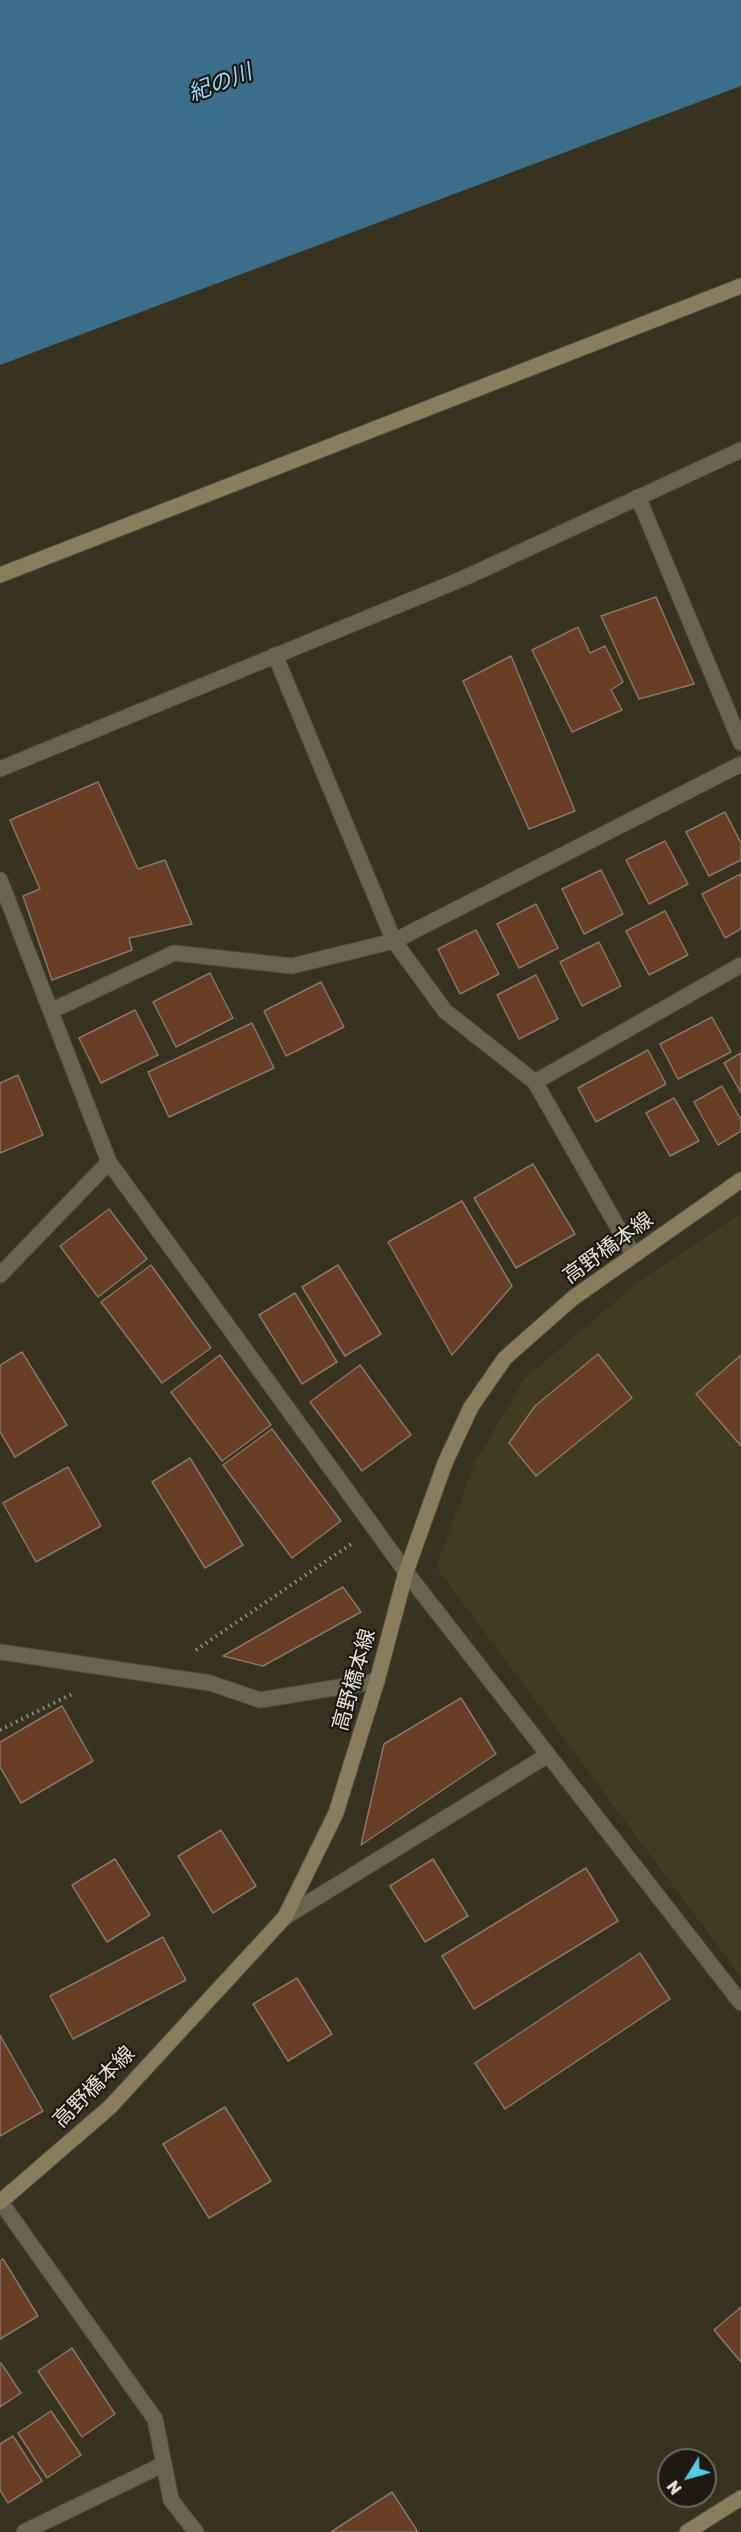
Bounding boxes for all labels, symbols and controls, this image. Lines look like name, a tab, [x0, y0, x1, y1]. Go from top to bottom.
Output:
water label: 紀の川	[184, 59, 256, 107]
street label: 高野橋本線	[558, 1207, 658, 1289]
street label: 高野橋本線	[327, 1626, 381, 1734]
street label: 高野橋本線	[48, 2041, 140, 2133]
north arrow	[657, 2448, 717, 2508]
text: N	[663, 2477, 686, 2499]

